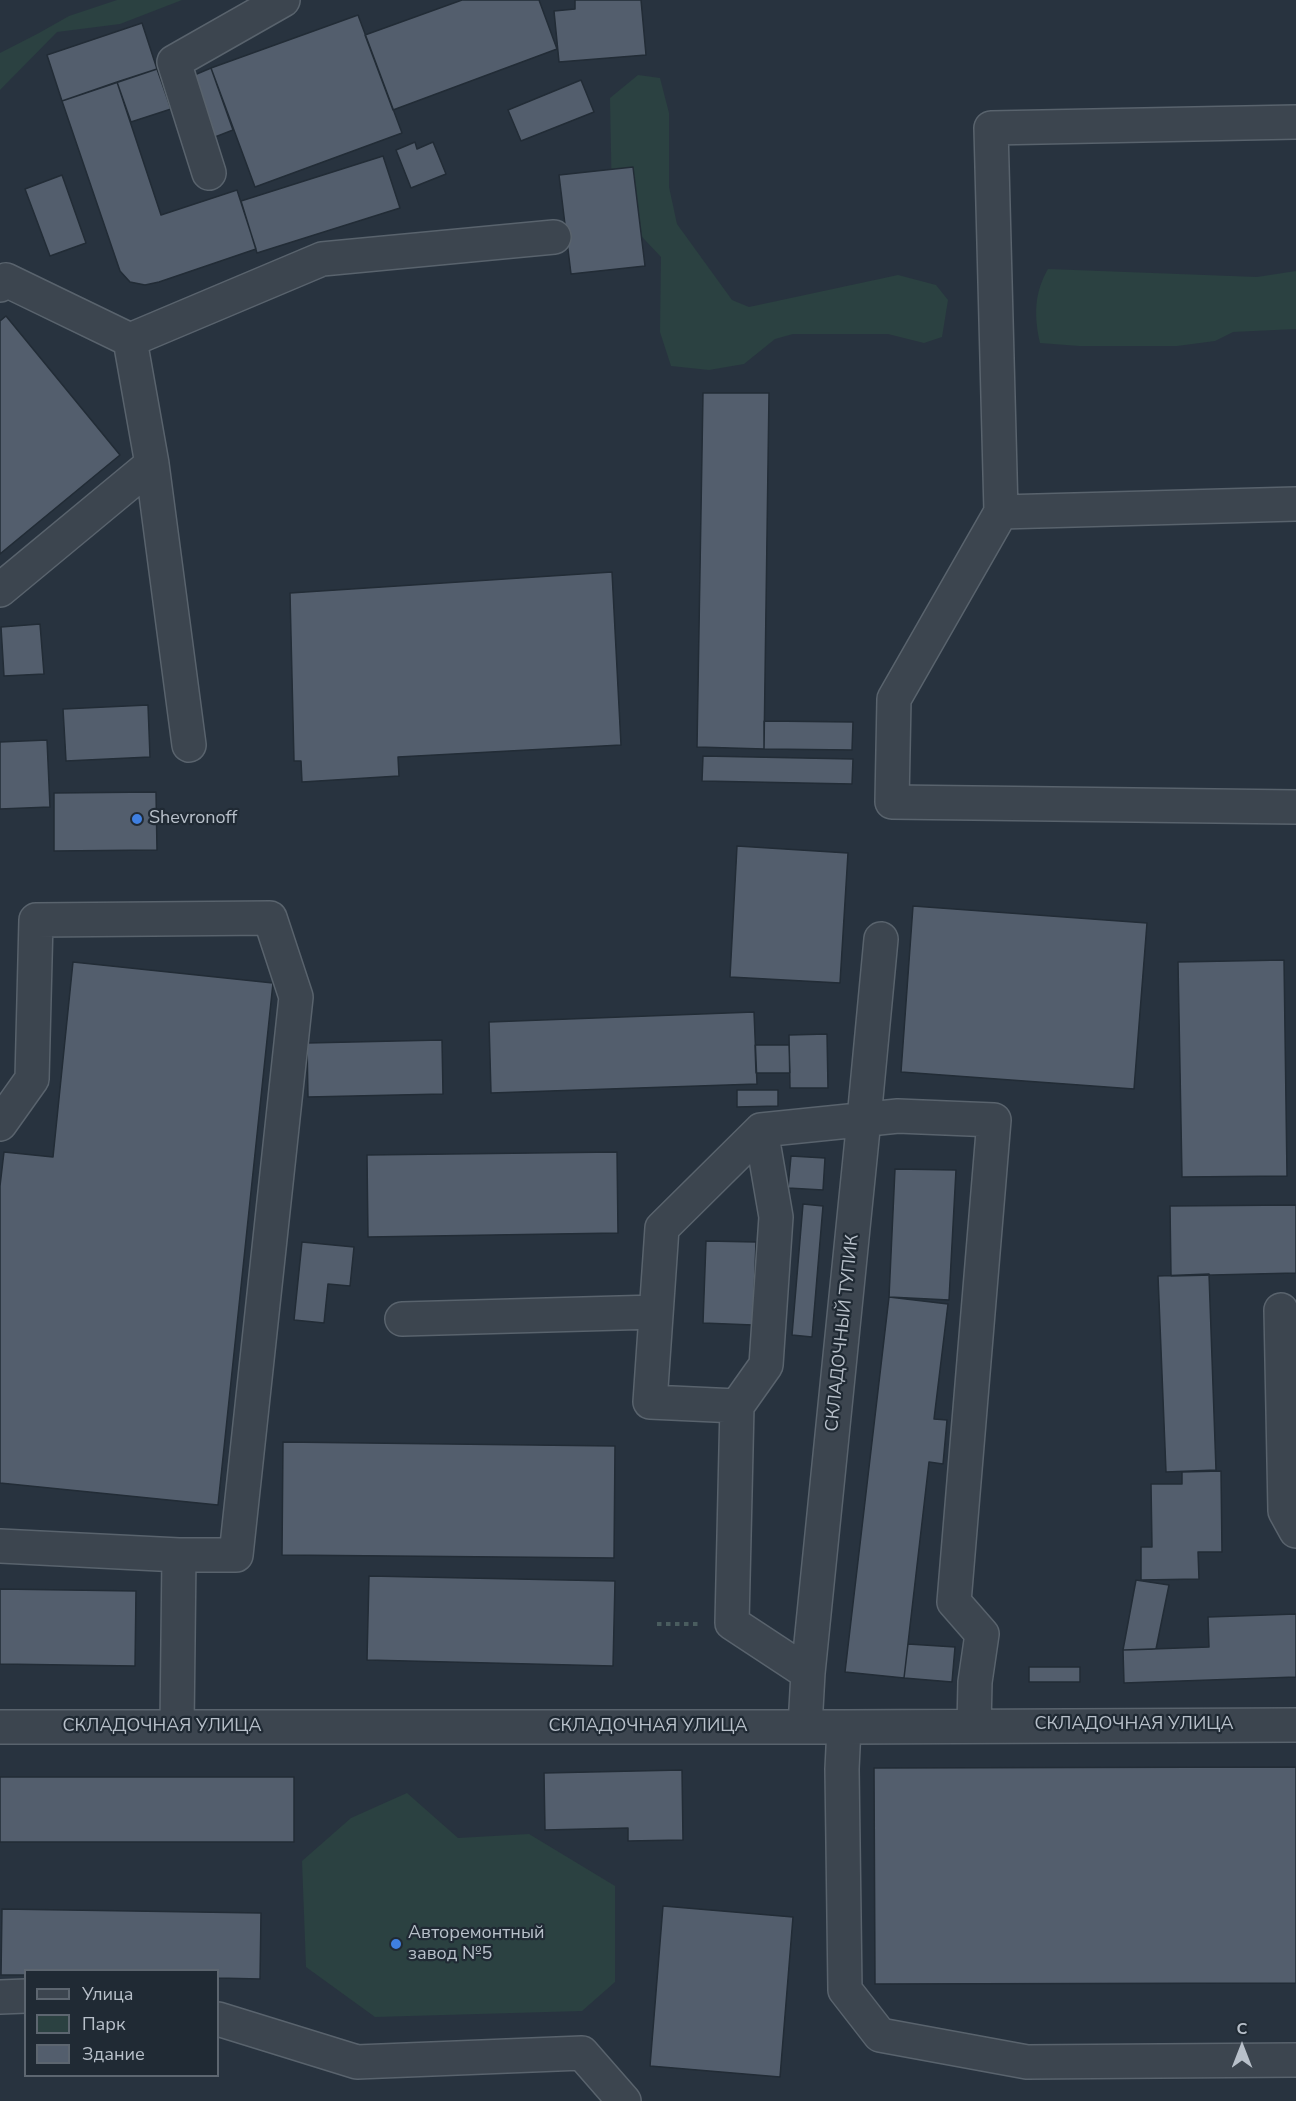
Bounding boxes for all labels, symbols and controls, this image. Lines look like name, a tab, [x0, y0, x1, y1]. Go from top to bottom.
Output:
place label: Shevronoff	[149, 808, 237, 830]
marker: Shevronoff	[130, 812, 144, 826]
street label: СКЛАДОЧНЫЙ ТУПИК	[822, 1233, 864, 1433]
street label: СКЛАДОЧНАЯ УЛИЦА	[1034, 1714, 1234, 1736]
street label: СКЛАДОЧНАЯ УЛИЦА	[62, 1716, 262, 1738]
street label: СКЛАДОЧНАЯ УЛИЦА	[548, 1716, 748, 1738]
place label: Авторемонтный завод №5	[408, 1923, 545, 1966]
marker: Авторемонтный завод №5	[389, 1937, 403, 1951]
legend	[24, 1969, 219, 2077]
text: Улица	[82, 1982, 133, 2006]
text: Парк	[82, 2012, 125, 2036]
north arrow	[1212, 2017, 1272, 2077]
text: С	[1237, 2018, 1247, 2040]
text: Здание	[82, 2042, 145, 2066]

